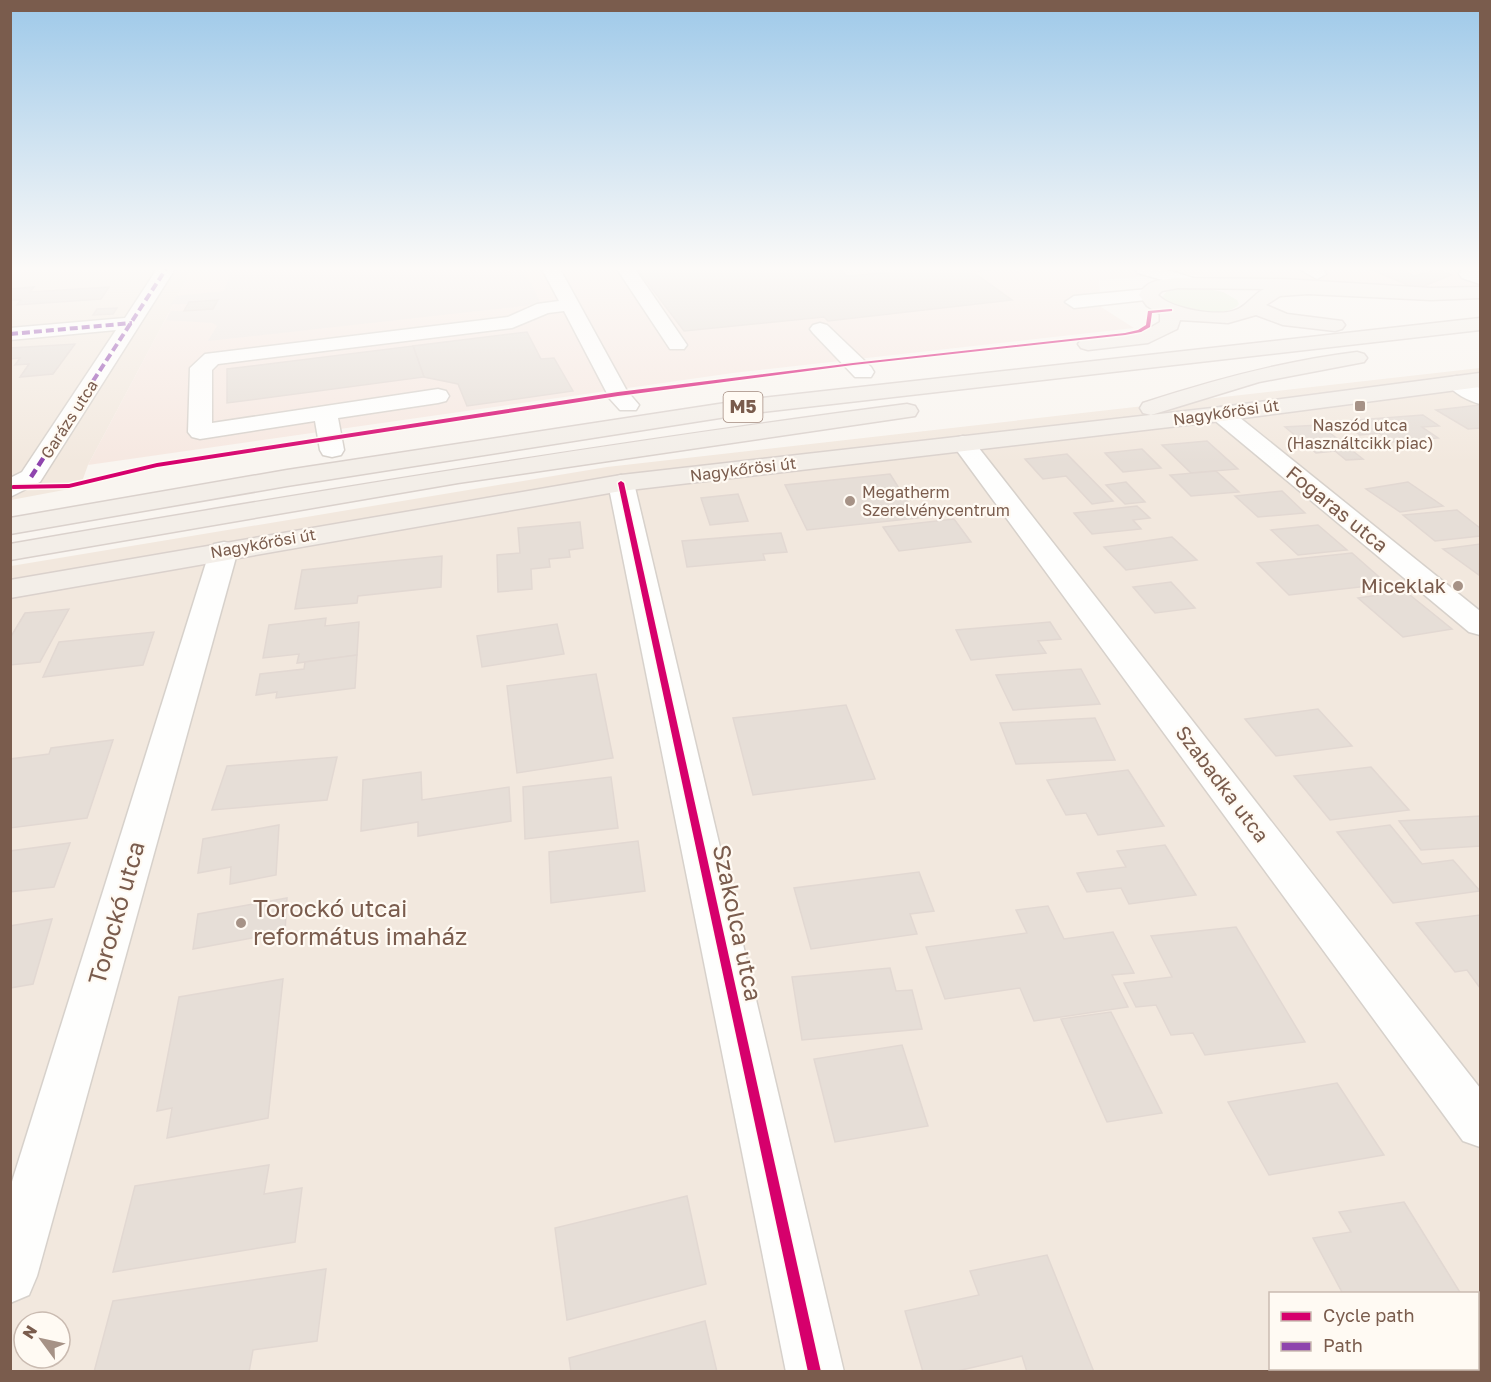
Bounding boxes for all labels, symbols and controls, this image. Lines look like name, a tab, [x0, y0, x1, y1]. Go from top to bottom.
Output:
street label: Garázs utca	[36, 376, 102, 462]
road number: M5	[724, 392, 762, 422]
street label: Nagykőrösi út	[1172, 395, 1280, 429]
marker: Naszód utca (Használtcikk piac)	[1353, 399, 1367, 413]
place label: Naszód utca (Használtcikk piac)	[1286, 415, 1434, 453]
street label: Nagykőrösi út	[689, 453, 797, 485]
street label: Fogaras utca	[1282, 460, 1393, 557]
place label: Megatherm Szerelvénycentrum	[862, 482, 1010, 520]
marker: Megatherm Szerelvénycentrum	[843, 494, 857, 508]
street label: Nagykőrösi út	[209, 524, 317, 562]
place label: Miceklak	[1361, 573, 1446, 597]
marker: Miceklak	[1451, 579, 1465, 593]
street label: Szabadka utca	[1171, 720, 1274, 846]
street label: Torockó utca	[81, 837, 150, 988]
street label: Szakolca utca	[708, 842, 769, 1004]
place label: Torockó utcai református imaház	[253, 893, 467, 950]
marker: Torockó utcai református imaház	[234, 916, 248, 930]
legend	[1269, 1292, 1479, 1370]
text: Cycle path	[1323, 1304, 1415, 1326]
north arrow	[12, 1310, 72, 1370]
text: N	[18, 1321, 41, 1342]
text: Path	[1323, 1334, 1363, 1356]

